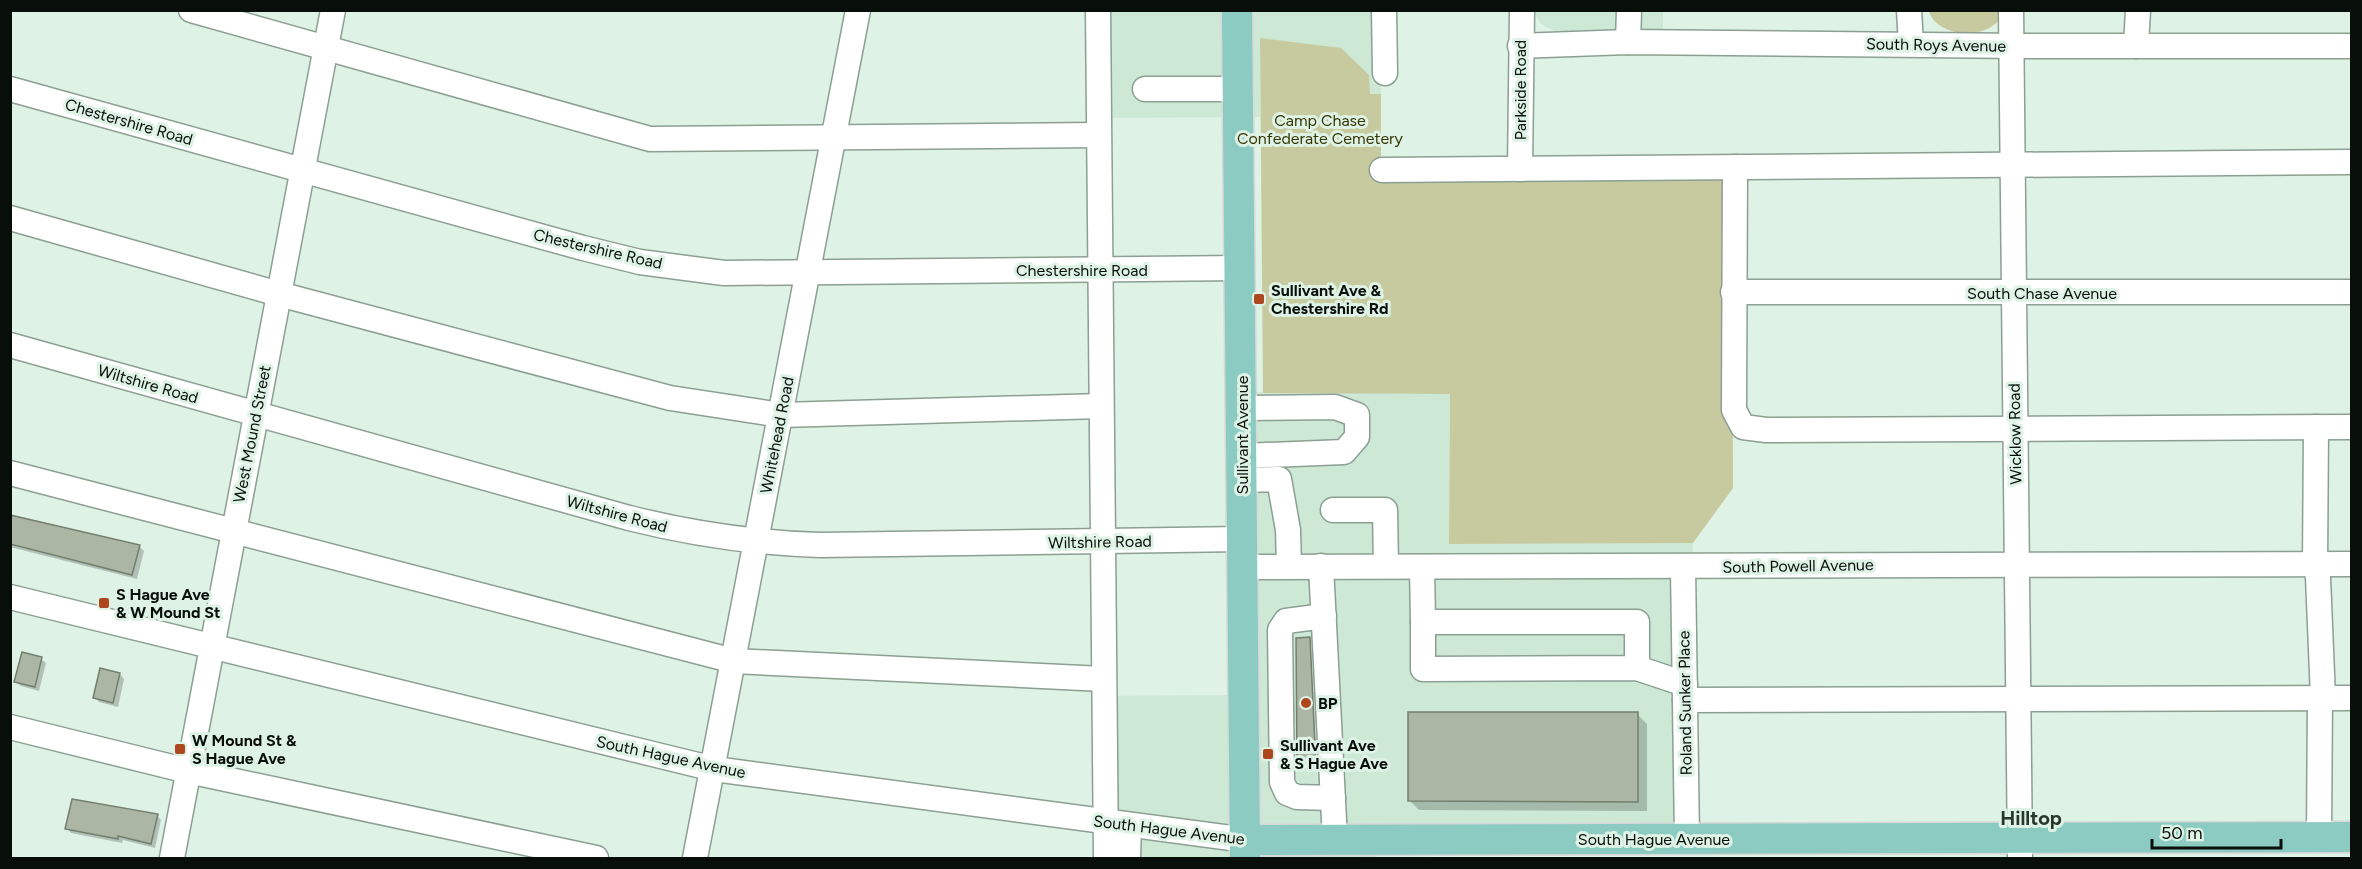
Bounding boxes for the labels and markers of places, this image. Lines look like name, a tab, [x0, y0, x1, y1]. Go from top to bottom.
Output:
place label: Sullivant Ave & Chestershire Rd	[1271, 281, 1389, 318]
marker: Sullivant Ave & Chestershire Rd	[1252, 292, 1266, 306]
place label: S Hague Ave & W Mound St	[116, 585, 220, 622]
marker: S Hague Ave & W Mound St	[97, 596, 111, 610]
place label: BP	[1318, 694, 1338, 713]
marker: BP	[1299, 696, 1313, 710]
place label: W Mound St & S Hague Ave	[192, 731, 297, 768]
place label: Sullivant Ave & S Hague Ave	[1280, 736, 1388, 773]
marker: W Mound St & S Hague Ave	[173, 742, 187, 756]
marker: Sullivant Ave & S Hague Ave	[1261, 747, 1275, 761]

